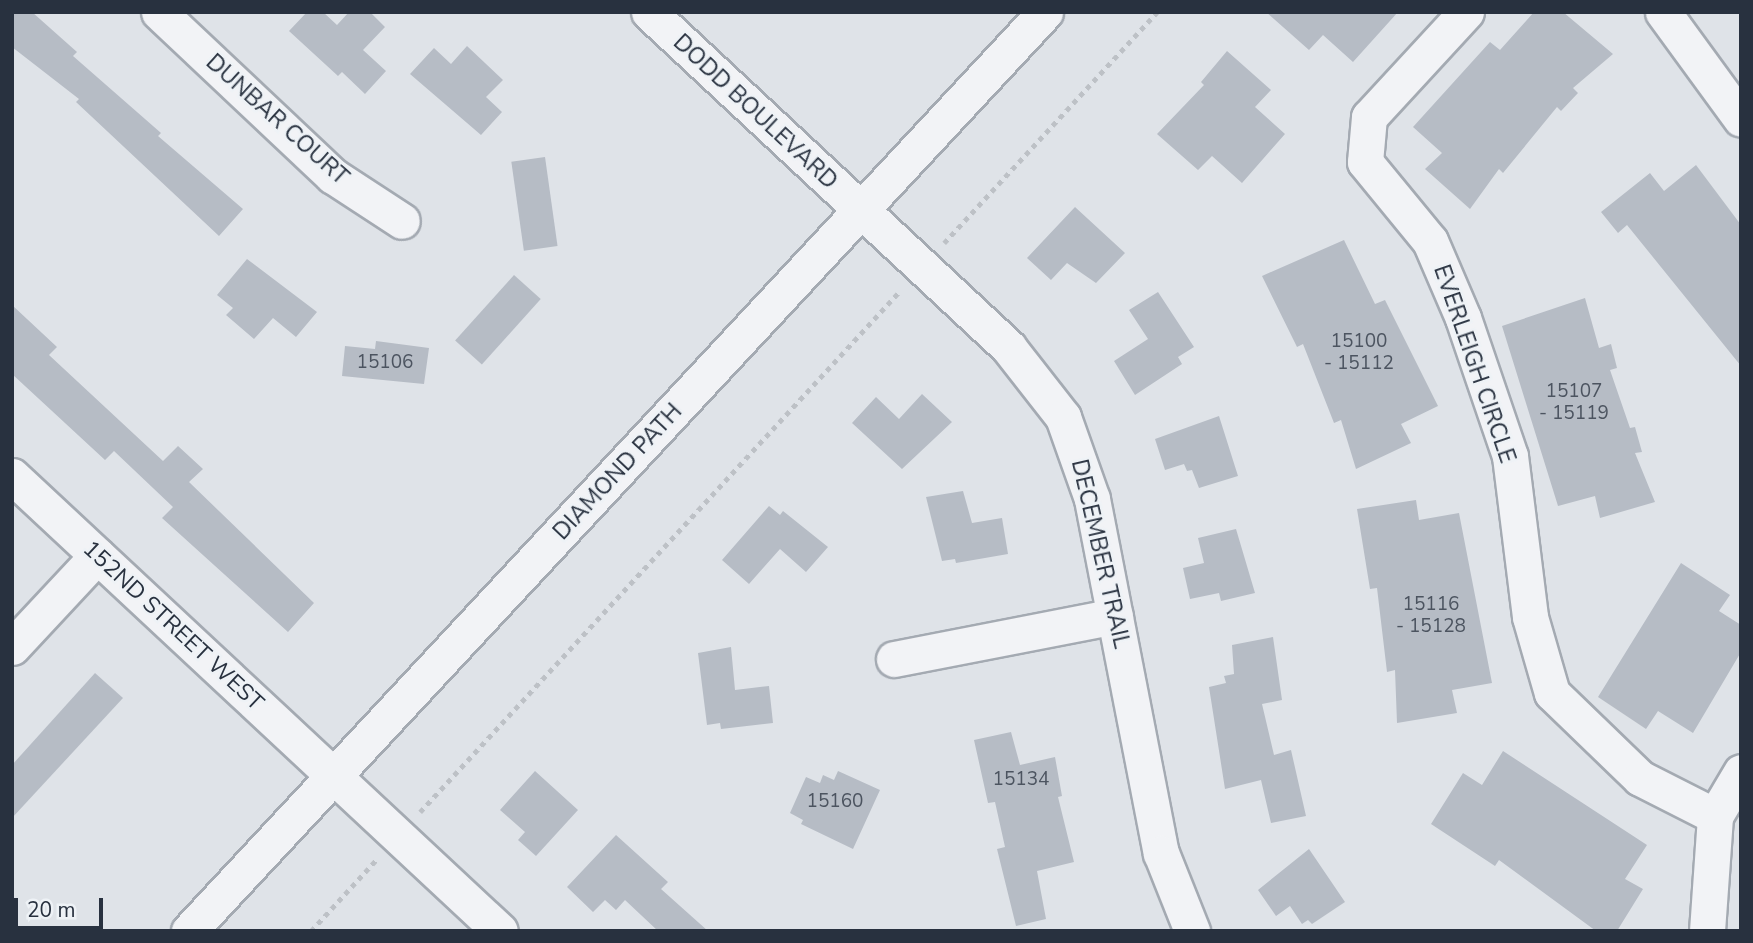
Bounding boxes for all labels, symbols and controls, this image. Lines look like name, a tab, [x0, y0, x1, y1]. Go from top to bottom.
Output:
street label: DODD BOULEVARD	[667, 29, 843, 195]
street label: DUNBAR COURT	[200, 49, 354, 191]
street label: EVERLEIGH CIRCLE	[1427, 261, 1521, 467]
house number: 15100 - 15112	[1324, 331, 1394, 375]
house number: 15106	[357, 352, 413, 374]
house number: 15107 - 15119	[1539, 381, 1609, 425]
street label: DIAMOND PATH	[548, 398, 688, 546]
street label: DECEMBER TRAIL	[1065, 457, 1135, 651]
street label: 152ND STREET WEST	[77, 535, 269, 717]
house number: 15116 - 15128	[1396, 594, 1466, 638]
house number: 15134	[993, 769, 1049, 791]
house number: 15160	[807, 791, 863, 813]
scale bar	[18, 884, 107, 928]
text: 20 m	[27, 896, 76, 924]

